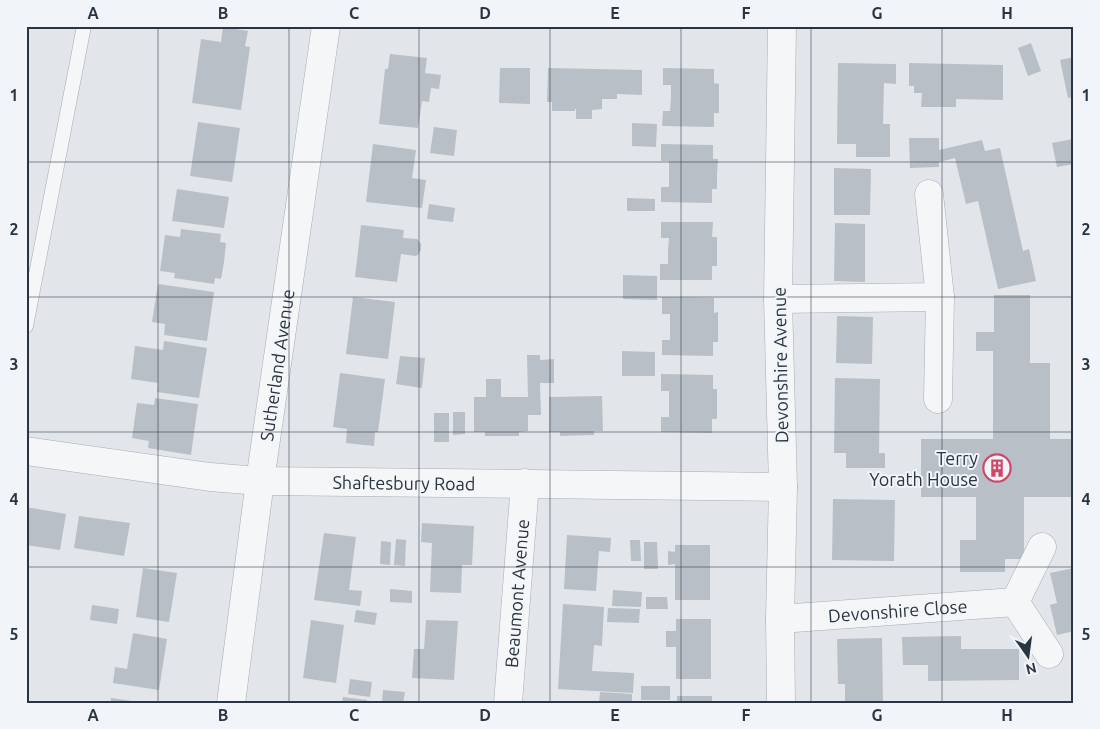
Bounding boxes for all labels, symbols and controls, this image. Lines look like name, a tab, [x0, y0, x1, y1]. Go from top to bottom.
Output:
text: A	[87, 4, 99, 22]
text: B	[218, 4, 228, 22]
text: C	[349, 4, 359, 22]
text: D	[479, 4, 491, 22]
text: E	[610, 4, 620, 22]
text: F	[742, 4, 751, 22]
text: G	[871, 4, 883, 22]
text: H	[1001, 4, 1013, 22]
text: 1	[9, 86, 19, 104]
text: 1	[1081, 86, 1091, 104]
text: 2	[9, 220, 19, 238]
text: 2	[1081, 220, 1091, 238]
street label: Devonshire Avenue	[769, 287, 791, 443]
street label: Sutherland Avenue	[256, 288, 298, 442]
text: 3	[9, 355, 19, 373]
text: 3	[1081, 355, 1091, 373]
place label: Terry Yorath House	[869, 448, 978, 489]
building icon: Terry Yorath House	[982, 453, 1012, 483]
street label: Shaftesbury Road	[332, 472, 476, 493]
text: 4	[9, 490, 19, 508]
text: 4	[1081, 490, 1091, 508]
street label: Beaumont Avenue	[501, 518, 532, 668]
street label: Devonshire Close	[827, 595, 968, 625]
text: 5	[9, 625, 19, 643]
text: 5	[1081, 625, 1091, 643]
north arrow	[1002, 632, 1052, 682]
text: N	[1024, 660, 1038, 678]
text: A	[87, 706, 99, 724]
text: B	[218, 706, 228, 724]
text: C	[349, 706, 359, 724]
text: D	[479, 706, 491, 724]
text: E	[610, 706, 620, 724]
text: F	[742, 706, 751, 724]
text: G	[871, 706, 883, 724]
text: H	[1001, 706, 1013, 724]

